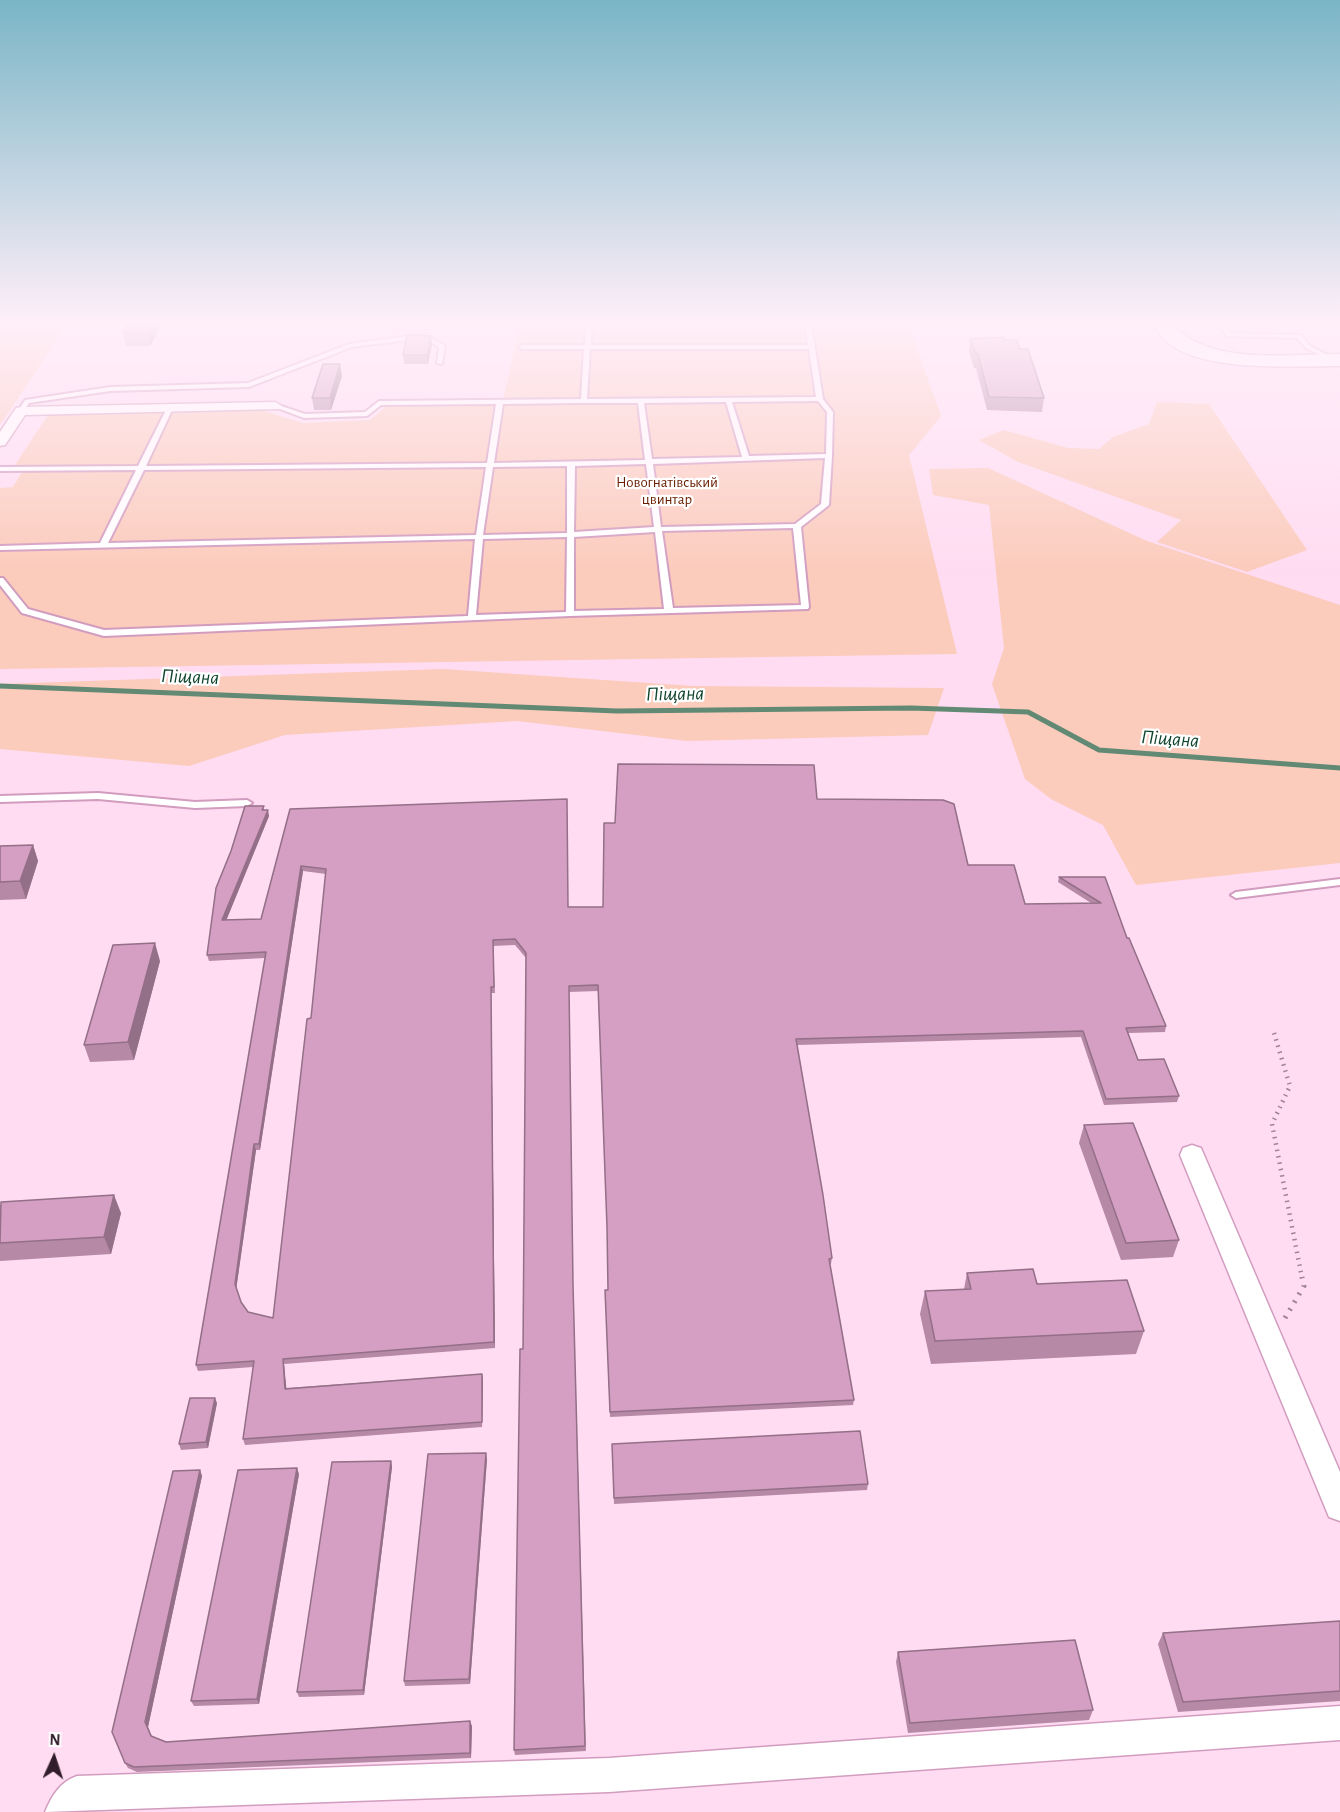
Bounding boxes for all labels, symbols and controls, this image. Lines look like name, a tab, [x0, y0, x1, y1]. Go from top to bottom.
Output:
park label: Новогнатівський цвинтар	[616, 473, 718, 508]
water label: Піщана	[161, 664, 219, 690]
water label: Піщана	[646, 681, 704, 707]
water label: Піщана	[1140, 725, 1200, 753]
north arrow	[24, 1728, 84, 1788]
text: N	[49, 1732, 61, 1748]

